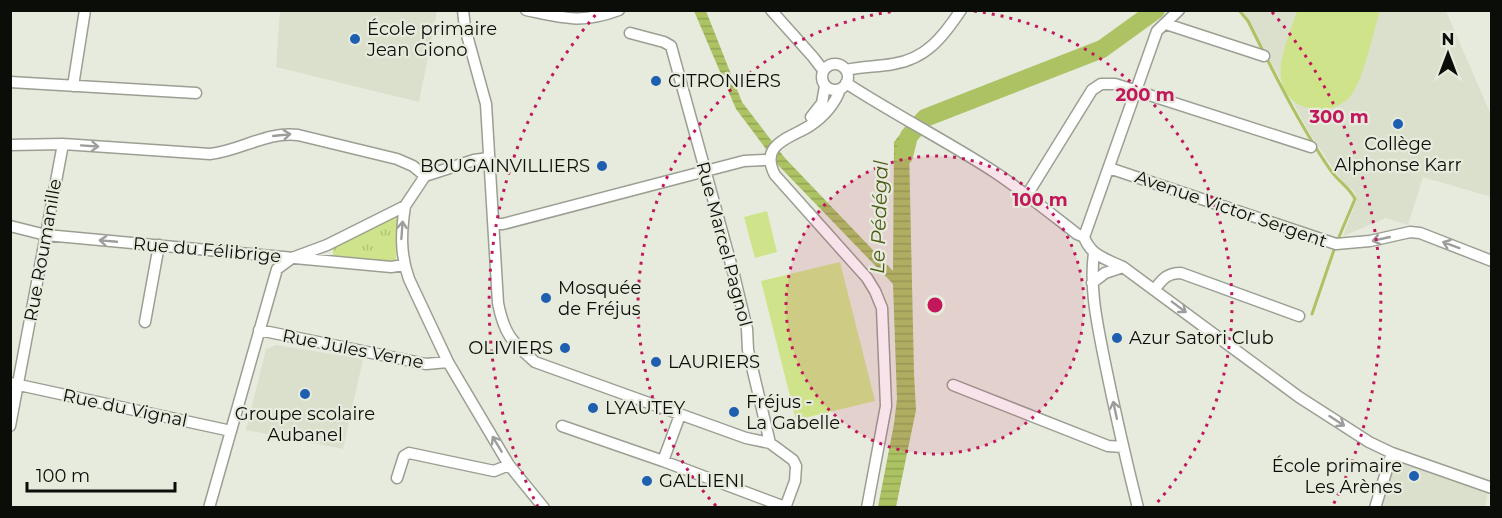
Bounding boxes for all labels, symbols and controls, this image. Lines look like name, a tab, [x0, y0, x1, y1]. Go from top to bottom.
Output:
place label: École primaire Jean Giono	[366, 18, 497, 61]
north arrow	[1418, 24, 1478, 84]
text: N	[1442, 30, 1454, 49]
marker: École primaire Jean Giono	[348, 32, 362, 46]
place label: CITRONIERS	[668, 70, 781, 92]
marker: CITRONIERS	[649, 74, 663, 88]
text: 200 m	[1115, 84, 1175, 106]
text: 300 m	[1308, 106, 1369, 128]
marker: Collège Alphonse Karr	[1391, 117, 1405, 131]
one-way arrow	[271, 129, 291, 140]
place label: Collège Alphonse Karr	[1334, 133, 1462, 176]
one-way arrow	[79, 140, 99, 151]
place label: BOUGAINVILLIERS	[420, 155, 590, 177]
marker: BOUGAINVILLIERS	[595, 159, 609, 173]
street label: Rue Marcel Pagnol	[691, 159, 757, 329]
water label: Le Pédégal	[865, 159, 893, 274]
street label: Avenue Victor Sergent	[1132, 166, 1330, 252]
street label: Rue Roumanille	[20, 177, 66, 323]
text: 100 m	[1012, 189, 1068, 211]
one-way arrow	[397, 221, 408, 240]
street label: Rue du Félibrige	[132, 233, 282, 267]
one-way arrow	[1371, 233, 1390, 245]
one-way arrow	[98, 235, 118, 246]
one-way arrow	[1442, 239, 1461, 250]
place label: Mosquée de Fréjus	[558, 277, 641, 320]
marker: Mosquée de Fréjus	[539, 291, 553, 305]
centre of rings	[925, 295, 945, 315]
one-way arrow	[1171, 301, 1187, 313]
street label: Rue Jules Verne	[280, 325, 426, 374]
place label: Azur Satori Club	[1129, 327, 1274, 349]
marker: Azur Satori Club	[1110, 331, 1124, 345]
place label: OLIVIERS	[468, 337, 553, 359]
marker: OLIVIERS	[558, 341, 572, 355]
place label: LAURIERS	[668, 351, 760, 373]
marker: LAURIERS	[649, 355, 663, 369]
street label: Rue du Vignal	[61, 384, 189, 432]
marker: Groupe scolaire Aubanel	[298, 387, 312, 401]
place label: Fréjus - La Gabelle	[746, 391, 840, 434]
place label: LYAUTEY	[605, 397, 686, 419]
one-way arrow	[1108, 400, 1120, 419]
marker: LYAUTEY	[586, 401, 600, 415]
place label: Groupe scolaire Aubanel	[235, 403, 375, 446]
marker: Fréjus - La Gabelle	[727, 405, 741, 419]
one-way arrow	[1328, 415, 1345, 427]
one-way arrow	[490, 436, 502, 453]
scale bar	[27, 455, 176, 493]
place label: École primaire Les Arènes	[1272, 455, 1402, 498]
text: 100 m	[36, 465, 90, 487]
marker: École primaire Les Arènes	[1407, 469, 1421, 483]
place label: GALLIENI	[659, 470, 745, 492]
marker: GALLIENI	[640, 474, 654, 488]

